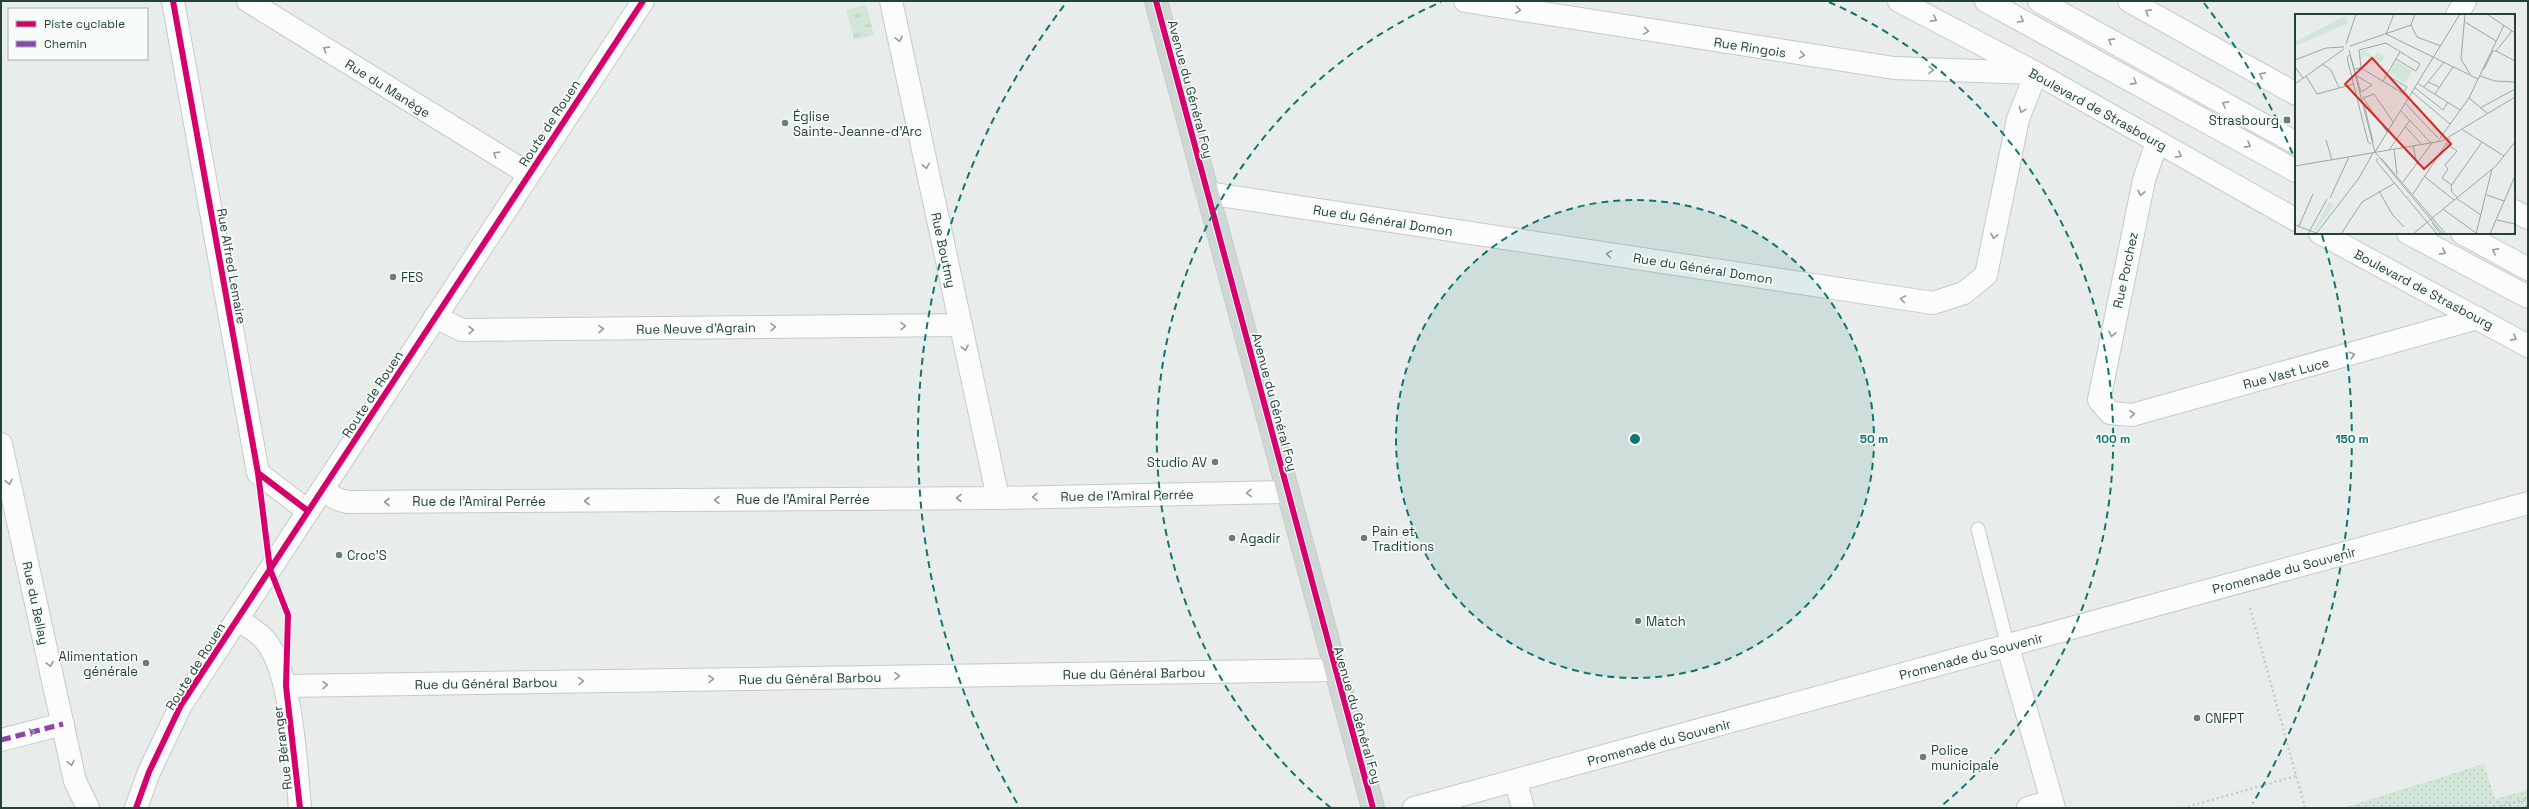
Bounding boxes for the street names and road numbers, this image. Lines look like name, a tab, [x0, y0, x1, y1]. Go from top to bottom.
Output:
street label: Avenue du Général Foy	[1164, 18, 1217, 160]
street label: Rue Ringois	[1713, 33, 1787, 62]
street label: Rue du Manège	[342, 55, 433, 121]
street label: Boulevard de Strasbourg	[2026, 64, 2170, 155]
street label: Route de Rouen	[515, 77, 584, 170]
street label: Rue du Général Domon	[1312, 201, 1454, 240]
street label: Rue Alfred Lemaire	[213, 207, 250, 325]
street label: Rue Boutmy	[927, 211, 960, 289]
street label: Rue Porchez	[2109, 230, 2142, 310]
street label: Boulevard de Strasbourg	[2351, 245, 2496, 333]
street label: Rue du Général Domon	[1632, 249, 1774, 288]
street label: Rue Neuve d'Agrain	[636, 319, 756, 338]
street label: Avenue du Général Foy	[1248, 331, 1301, 473]
street label: Route de Rouen	[338, 348, 407, 441]
street label: Rue Vast Luce	[2241, 354, 2331, 393]
street label: Rue de l'Amiral Perrée	[1060, 486, 1194, 505]
street label: Rue de l'Amiral Perrée	[736, 491, 870, 508]
street label: Rue de l'Amiral Perrée	[412, 493, 546, 510]
street label: Promenade du Souvenir	[2210, 543, 2358, 598]
street label: Rue du Bellay	[18, 560, 53, 646]
street label: Route de Rouen	[162, 619, 229, 713]
street label: Promenade du Souvenir	[1897, 629, 2045, 684]
street label: Avenue du Général Foy	[1330, 644, 1385, 786]
street label: Rue du Général Barbou	[1062, 664, 1206, 683]
street label: Rue du Général Barbou	[738, 669, 882, 688]
street label: Rue du Général Barbou	[414, 674, 558, 693]
street label: Rue Béranger	[269, 705, 296, 791]
street label: Promenade du Souvenir	[1585, 715, 1733, 770]

